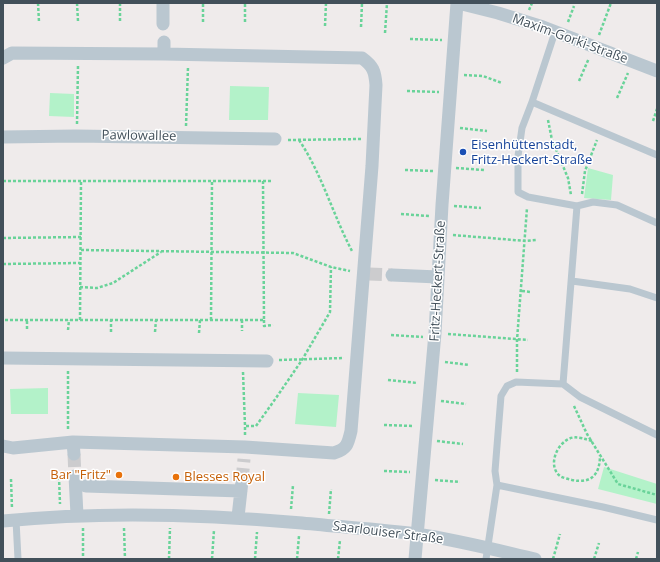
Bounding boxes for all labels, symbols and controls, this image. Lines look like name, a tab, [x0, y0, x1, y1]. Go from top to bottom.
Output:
street label: Maxim-Gorki-Straße	[510, 11, 630, 67]
street label: Pawlowallee	[102, 128, 176, 144]
place label: Eisenhüttenstadt, Fritz-Heckert-Straße	[471, 137, 592, 168]
marker: Eisenhüttenstadt, Fritz-Heckert-Straße	[458, 147, 468, 157]
street label: Fritz-Heckert-Straße	[427, 220, 449, 342]
place label: Bar "Fritz"	[50, 467, 111, 483]
place label: Blesses Royal	[184, 469, 265, 485]
marker: Bar "Fritz"	[114, 470, 124, 480]
marker: Blesses Royal	[171, 472, 181, 482]
street label: Saarlouiser Straße	[332, 518, 444, 548]

